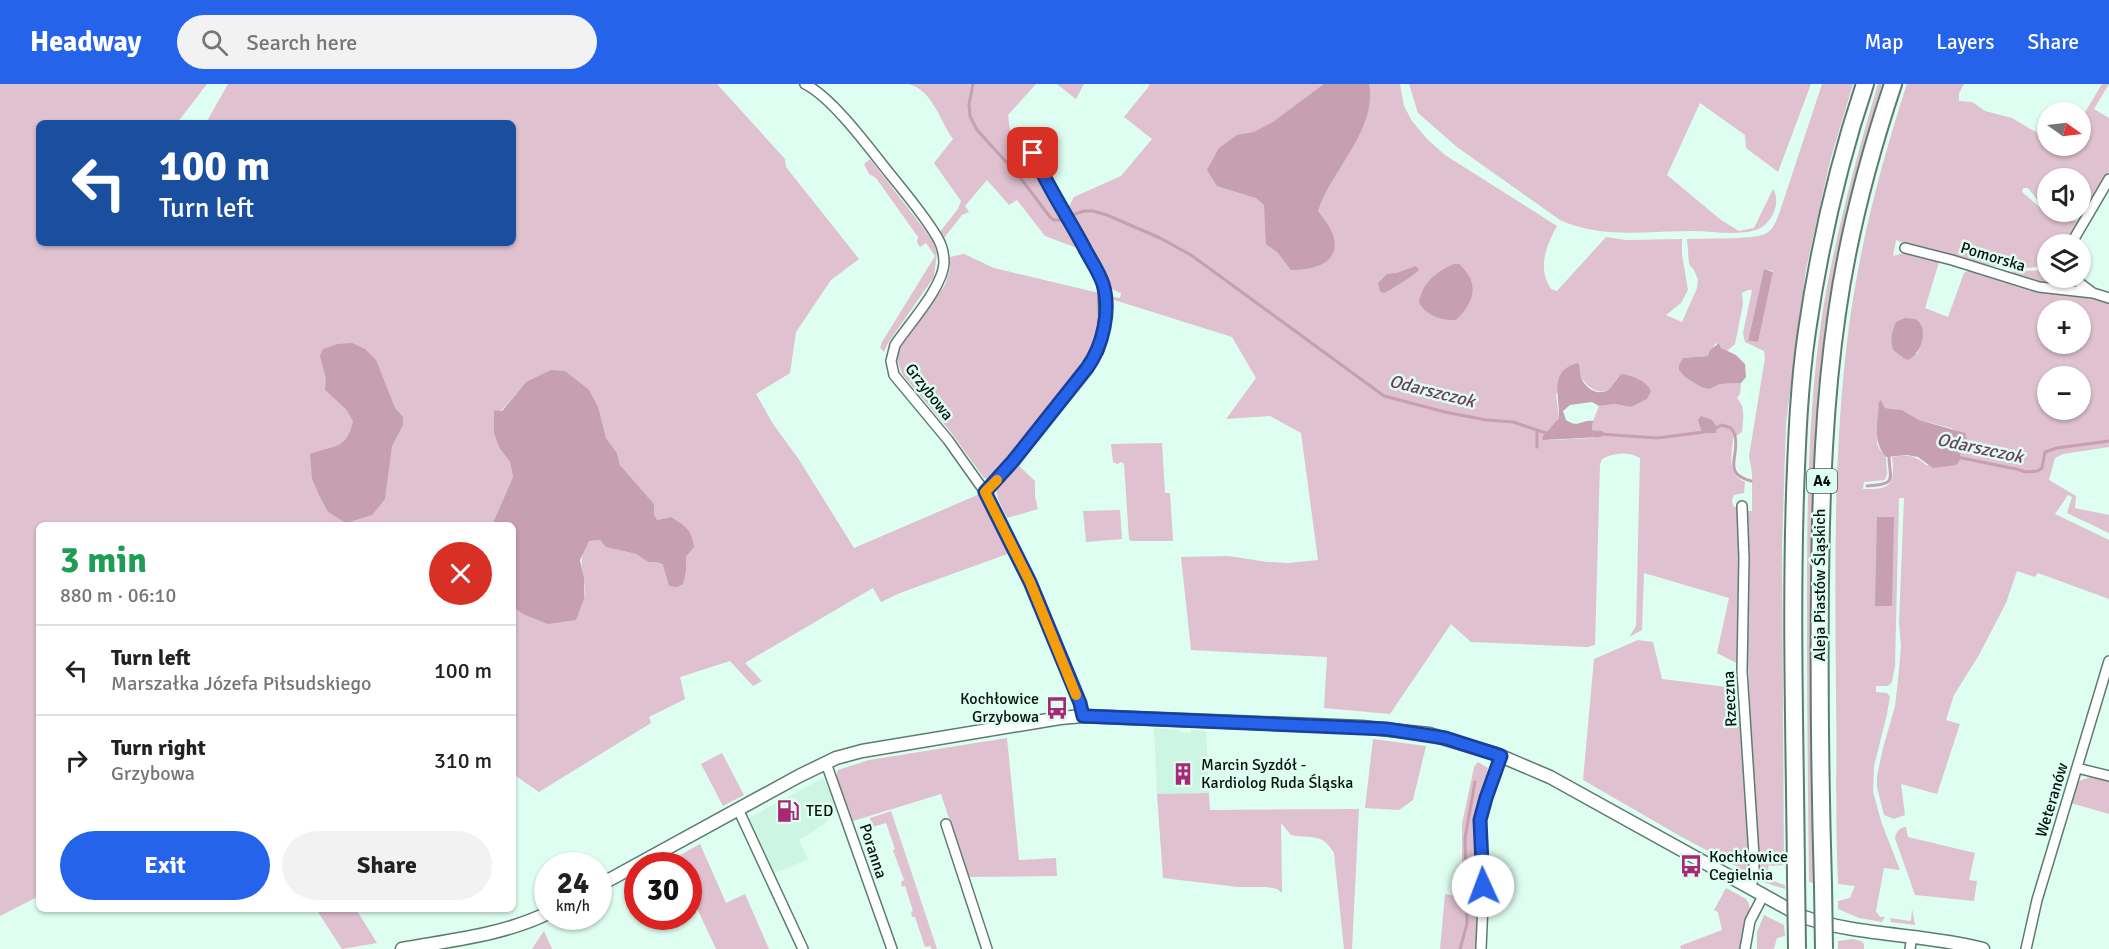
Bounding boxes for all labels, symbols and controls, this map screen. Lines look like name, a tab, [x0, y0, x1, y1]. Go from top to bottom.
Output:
search box	[177, 15, 597, 69]
text: Headway	[30, 25, 141, 59]
icon: search	[198, 26, 231, 59]
text: Search here	[246, 29, 357, 56]
text: Map	[1865, 29, 1903, 55]
text: Layers	[1936, 29, 1994, 55]
text: Share	[2027, 29, 2079, 55]
north arrow	[2037, 102, 2091, 156]
map controls	[2037, 102, 2091, 420]
pin	[1007, 127, 1058, 178]
icon: arrive	[1016, 136, 1049, 169]
text: 100 m	[159, 141, 270, 192]
icon: left	[60, 144, 138, 222]
button: sound	[2037, 168, 2091, 222]
text: Turn left	[159, 192, 254, 225]
button: layers	[2037, 234, 2091, 288]
street label: Pomorska	[1958, 238, 2028, 276]
button: +	[2037, 300, 2091, 354]
street label: Grzybowa	[900, 359, 958, 425]
button: −	[2037, 366, 2091, 420]
water label: Odarszczok	[1387, 370, 1479, 413]
water label: Odarszczok	[1935, 428, 2027, 468]
road number: A4	[1807, 469, 1837, 493]
street label: Aleja Piastów Śląskich	[1810, 509, 1830, 661]
text: 3 min	[60, 538, 147, 583]
button: close	[429, 542, 492, 605]
text: 880 m · 06:10	[60, 583, 176, 608]
text: Turn left	[111, 644, 191, 671]
icon: left	[60, 654, 93, 687]
text: 100 m	[434, 657, 492, 684]
street label: Rzeczna	[1719, 670, 1741, 728]
text: Marszałka Józefa Piłsudskiego	[111, 671, 371, 696]
place label: Kochłowice Grzybowa	[960, 689, 1039, 727]
bus stop icon: Kochłowice Grzybowa	[1044, 695, 1070, 721]
text: Turn right	[111, 734, 206, 761]
icon: right	[60, 744, 93, 777]
text: 310 m	[434, 747, 492, 774]
place label: Marcin Syzdół - Kardiolog Ruda Śląska	[1201, 755, 1353, 793]
street label: Weteranów	[2031, 760, 2073, 840]
text: Grzybowa	[111, 761, 195, 786]
building icon: Marcin Syzdół - Kardiolog Ruda Śląska	[1170, 761, 1196, 787]
fuel station icon: TED	[775, 798, 801, 824]
place label: TED	[806, 801, 833, 821]
street label: Poranna	[855, 821, 891, 881]
button: Exit	[60, 831, 270, 900]
button: Share	[282, 831, 492, 900]
place label: Kochłowice Cegielnia	[1709, 847, 1788, 885]
speed limit sign: 30	[624, 852, 702, 930]
bus stop icon: Kochłowice Cegielnia	[1678, 853, 1704, 879]
position arrow	[1451, 854, 1515, 918]
text: 24	[557, 865, 589, 902]
text: km/h	[556, 897, 590, 915]

